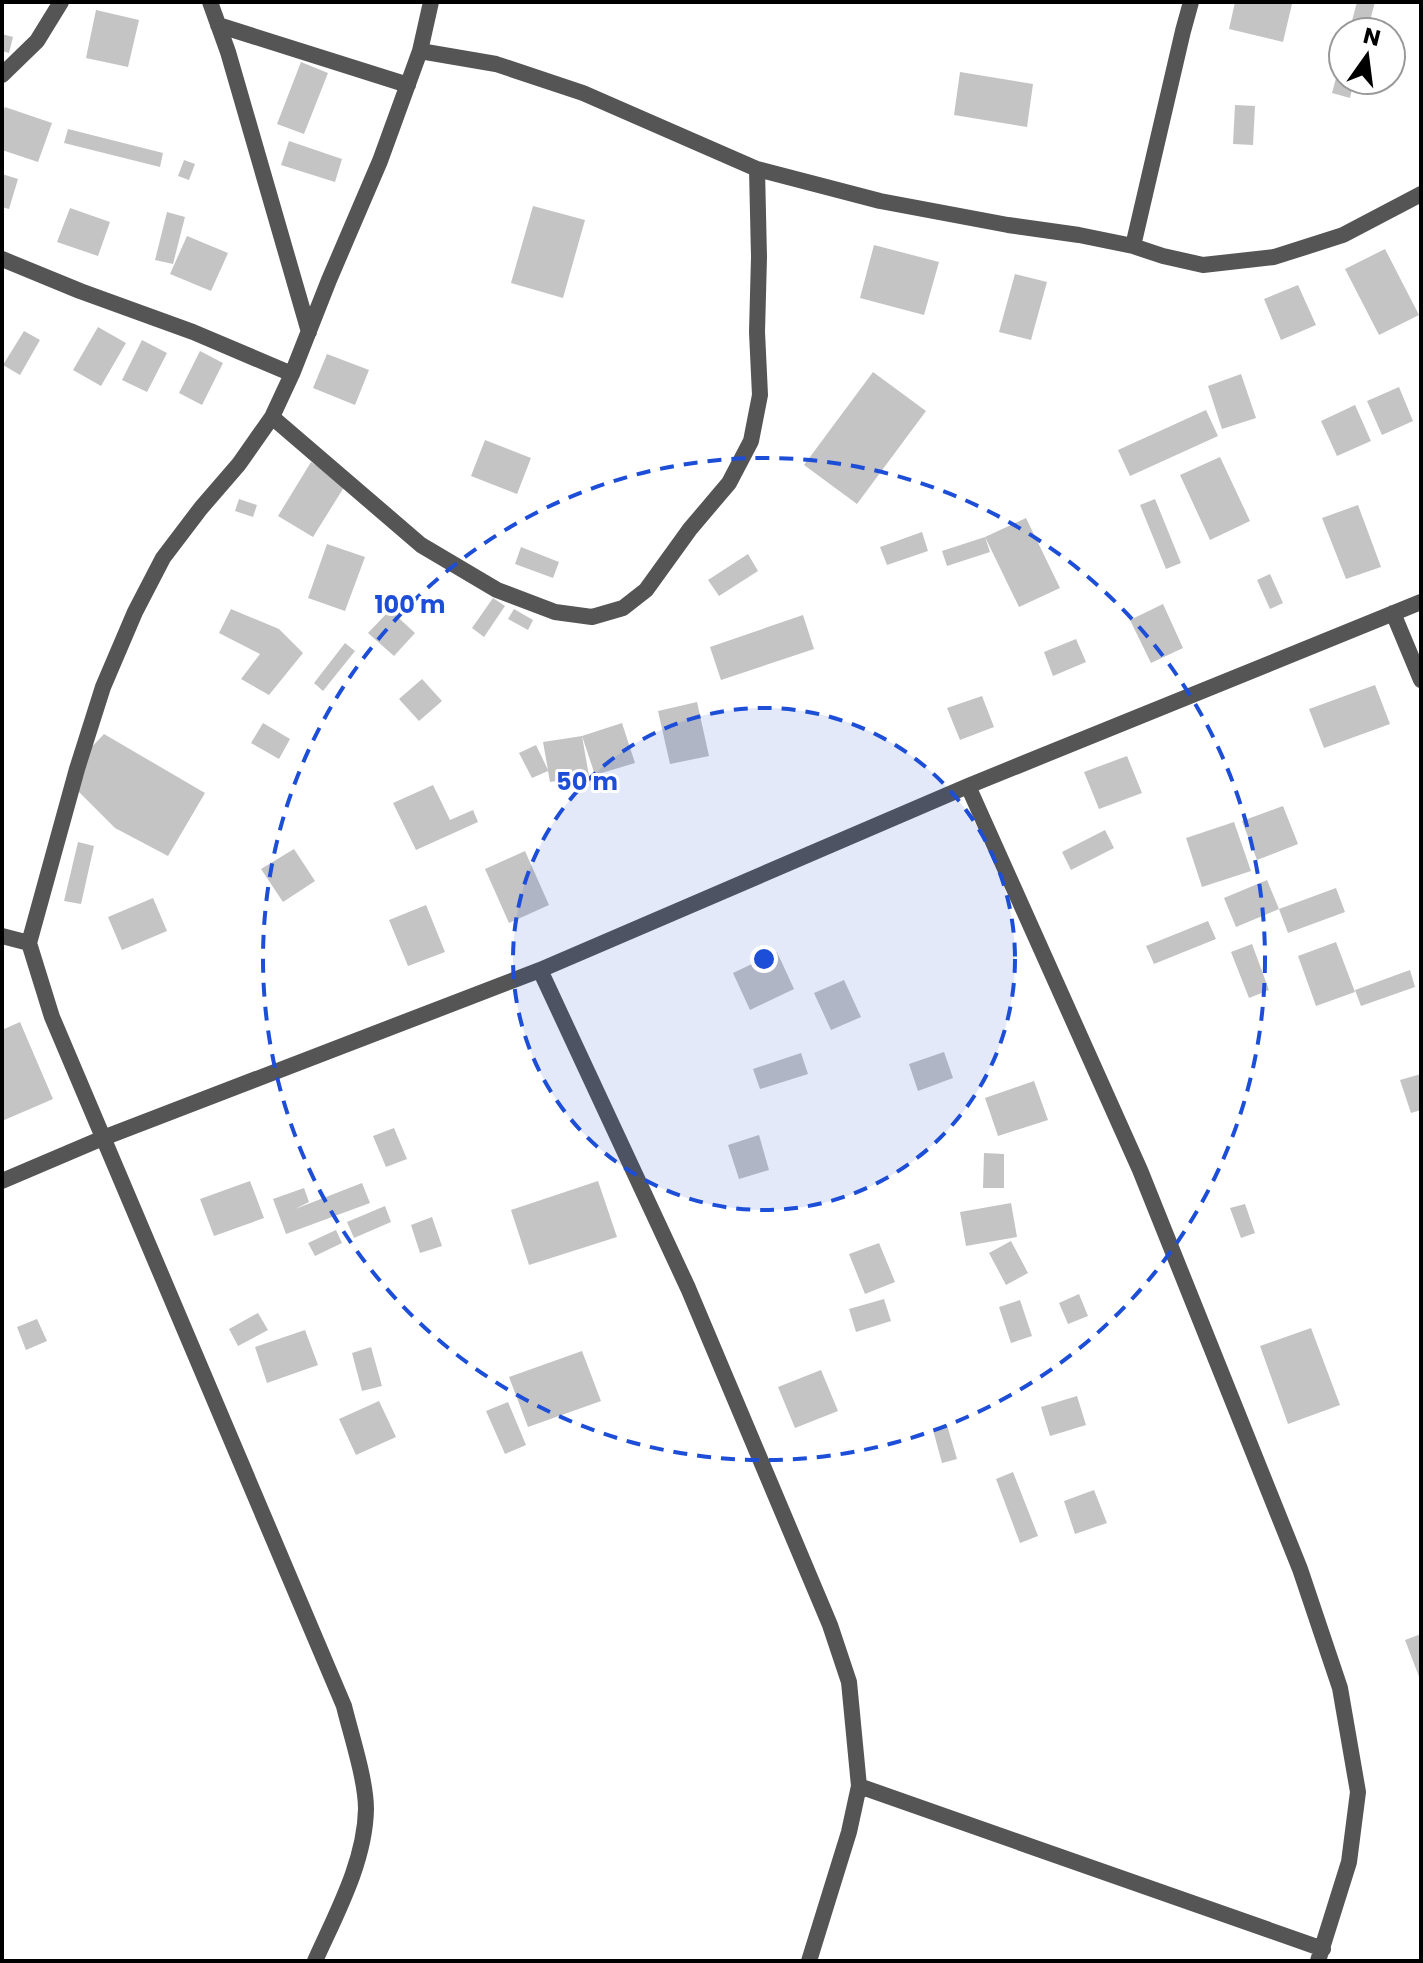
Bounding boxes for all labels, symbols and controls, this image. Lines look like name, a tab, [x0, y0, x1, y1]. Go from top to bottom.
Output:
north arrow	[1327, 16, 1407, 96]
text: N	[1360, 20, 1383, 54]
text: 100 m	[375, 588, 445, 621]
text: 50 m	[556, 765, 618, 798]
centre of rings	[750, 945, 778, 973]

